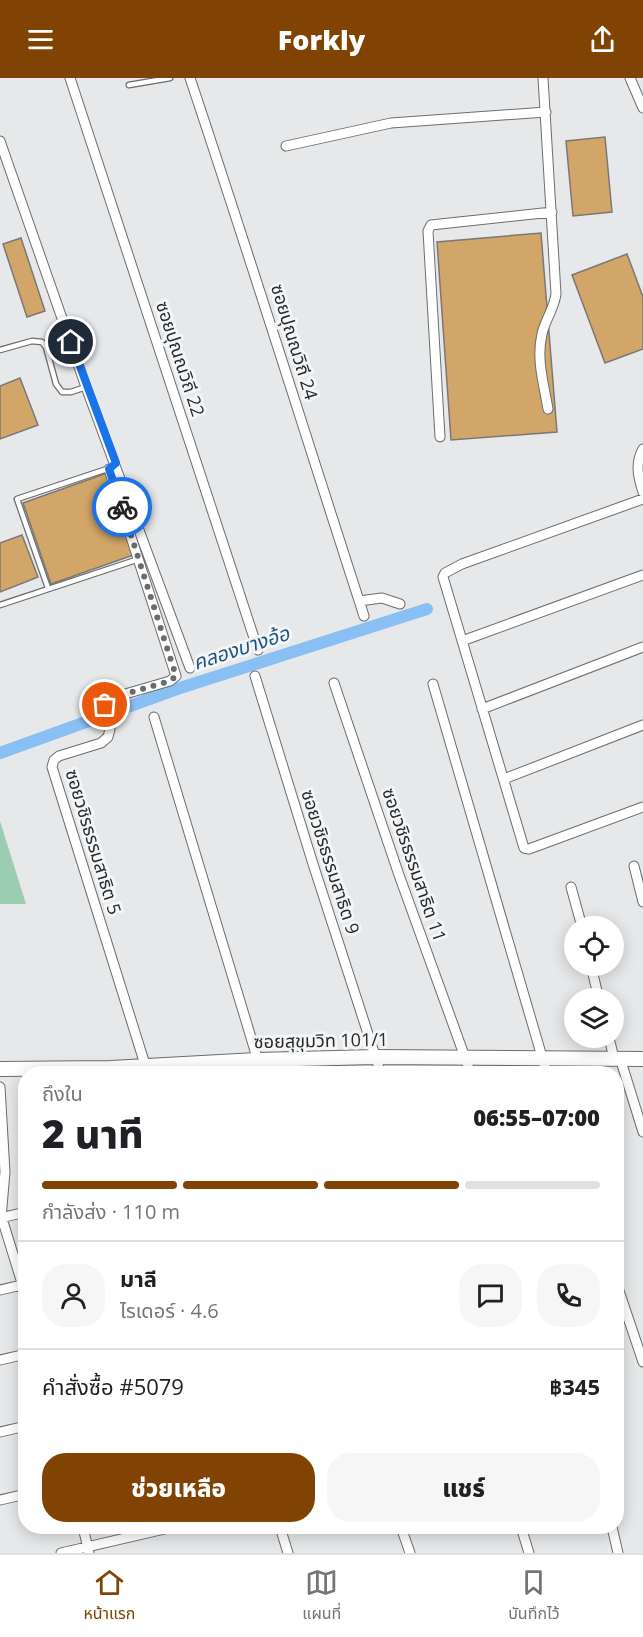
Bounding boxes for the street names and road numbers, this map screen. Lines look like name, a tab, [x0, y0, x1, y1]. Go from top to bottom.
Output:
street label: ซอยปุณณวิถี 24	[266, 281, 324, 402]
street label: ซอยปุณณวิถี 22	[151, 298, 211, 419]
street label: ซอยวชิรธรรมสาธิต 5	[60, 766, 127, 917]
street label: ซอยวชิรธรรมสาธิต 11	[377, 785, 453, 945]
street label: ซอยวชิรธรรมสาธิต 9	[296, 786, 366, 937]
street label: ซอยสุขุมวิท 101/1	[254, 1027, 388, 1053]

